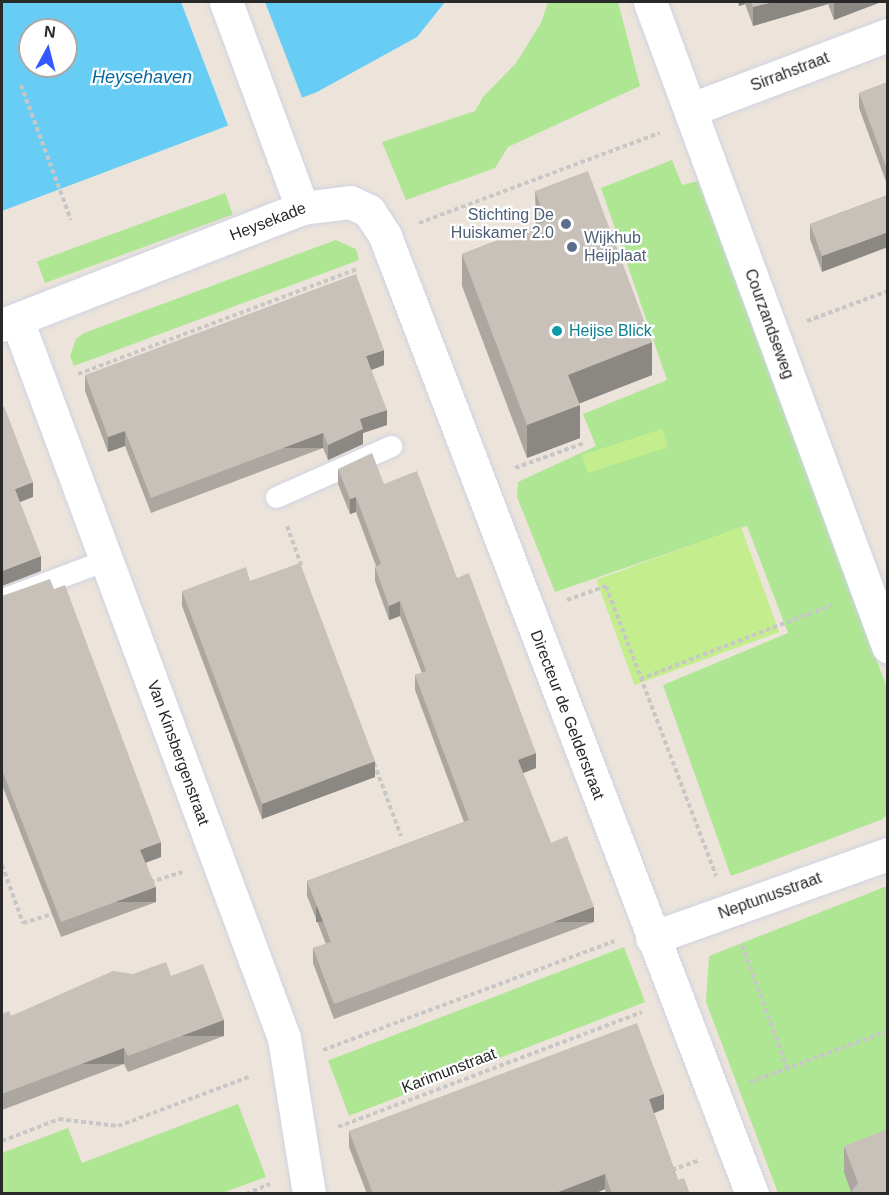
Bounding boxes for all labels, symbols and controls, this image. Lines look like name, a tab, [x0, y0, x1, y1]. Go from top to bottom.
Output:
north arrow	[18, 18, 78, 78]
text: N	[43, 22, 57, 41]
street label: Sirrahstraat	[748, 48, 832, 96]
water label: Heysehaven	[92, 66, 192, 88]
street label: Heysekade	[227, 199, 309, 245]
place label: Stichting De Huiskamer 2.0	[451, 205, 554, 243]
marker: Stichting De Huiskamer 2.0	[559, 217, 573, 231]
place label: Wijkhub Heijplaat	[584, 228, 646, 266]
marker: Wijkhub Heijplaat	[565, 240, 579, 254]
street label: Courzandseweg	[740, 266, 798, 382]
place label: Heijse Blick	[569, 321, 652, 341]
marker: Heijse Blick	[550, 324, 564, 338]
street label: Directeur de Gelderstraat	[526, 628, 608, 802]
street label: Van Kinsbergenstraat	[143, 678, 213, 828]
street label: Neptunusstraat	[716, 868, 824, 924]
street label: Karimunstraat	[399, 1044, 499, 1098]

